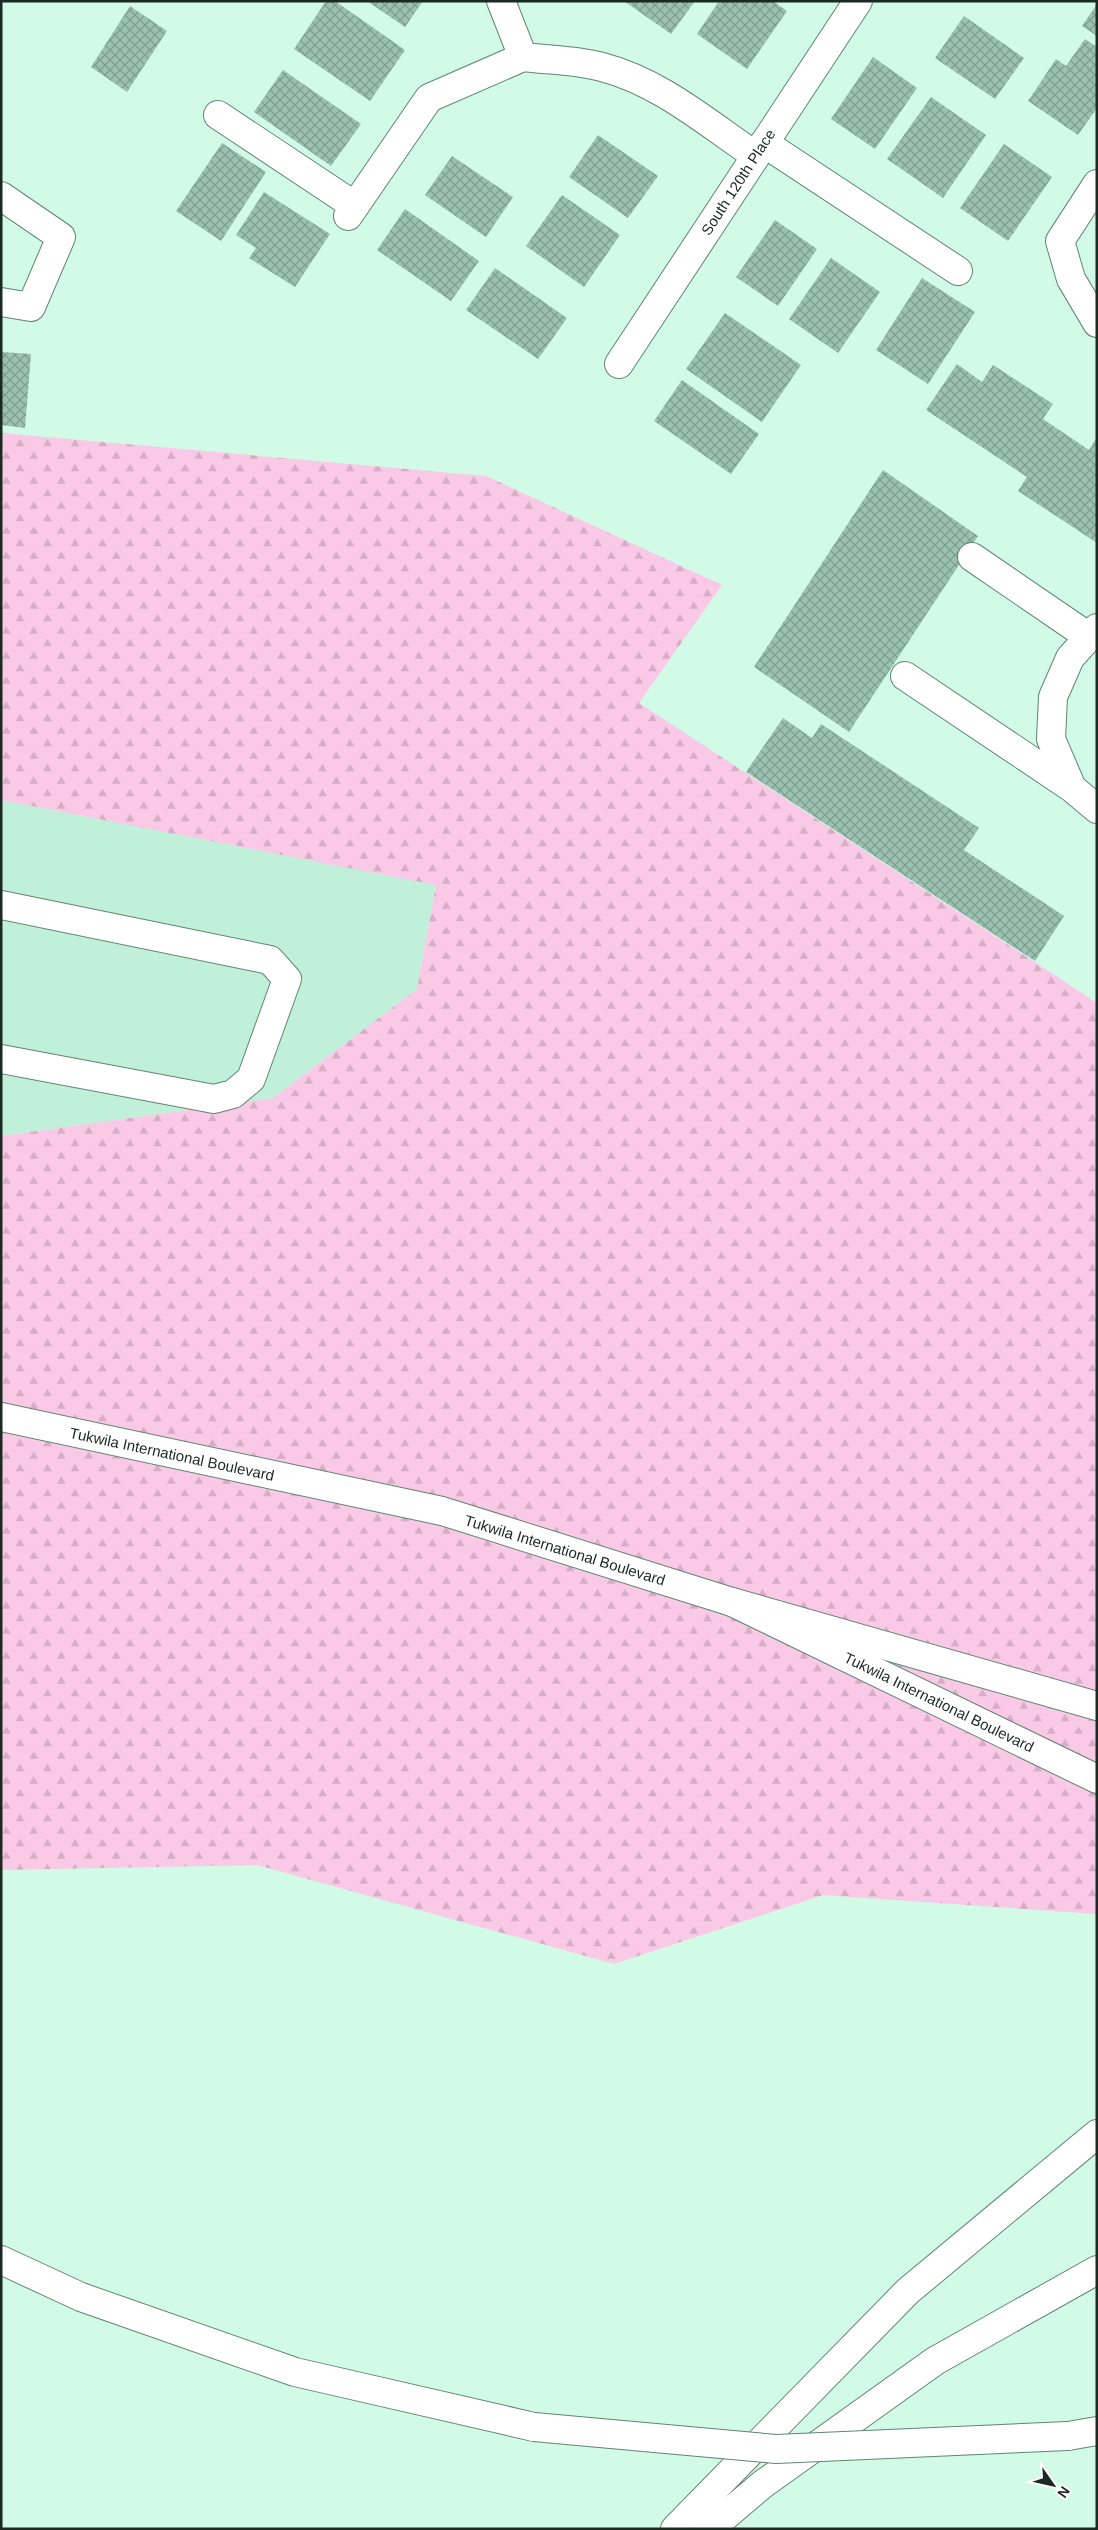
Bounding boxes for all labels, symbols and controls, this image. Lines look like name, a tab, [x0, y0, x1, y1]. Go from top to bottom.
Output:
street label: South 120th Place	[697, 126, 779, 238]
street label: Tukwila International Boulevard	[68, 1424, 276, 1484]
street label: Tukwila International Boulevard	[463, 1511, 667, 1589]
street label: Tukwila International Boulevard	[841, 1649, 1037, 1755]
north arrow	[1028, 2460, 1078, 2510]
text: N	[1054, 2484, 1073, 2501]

